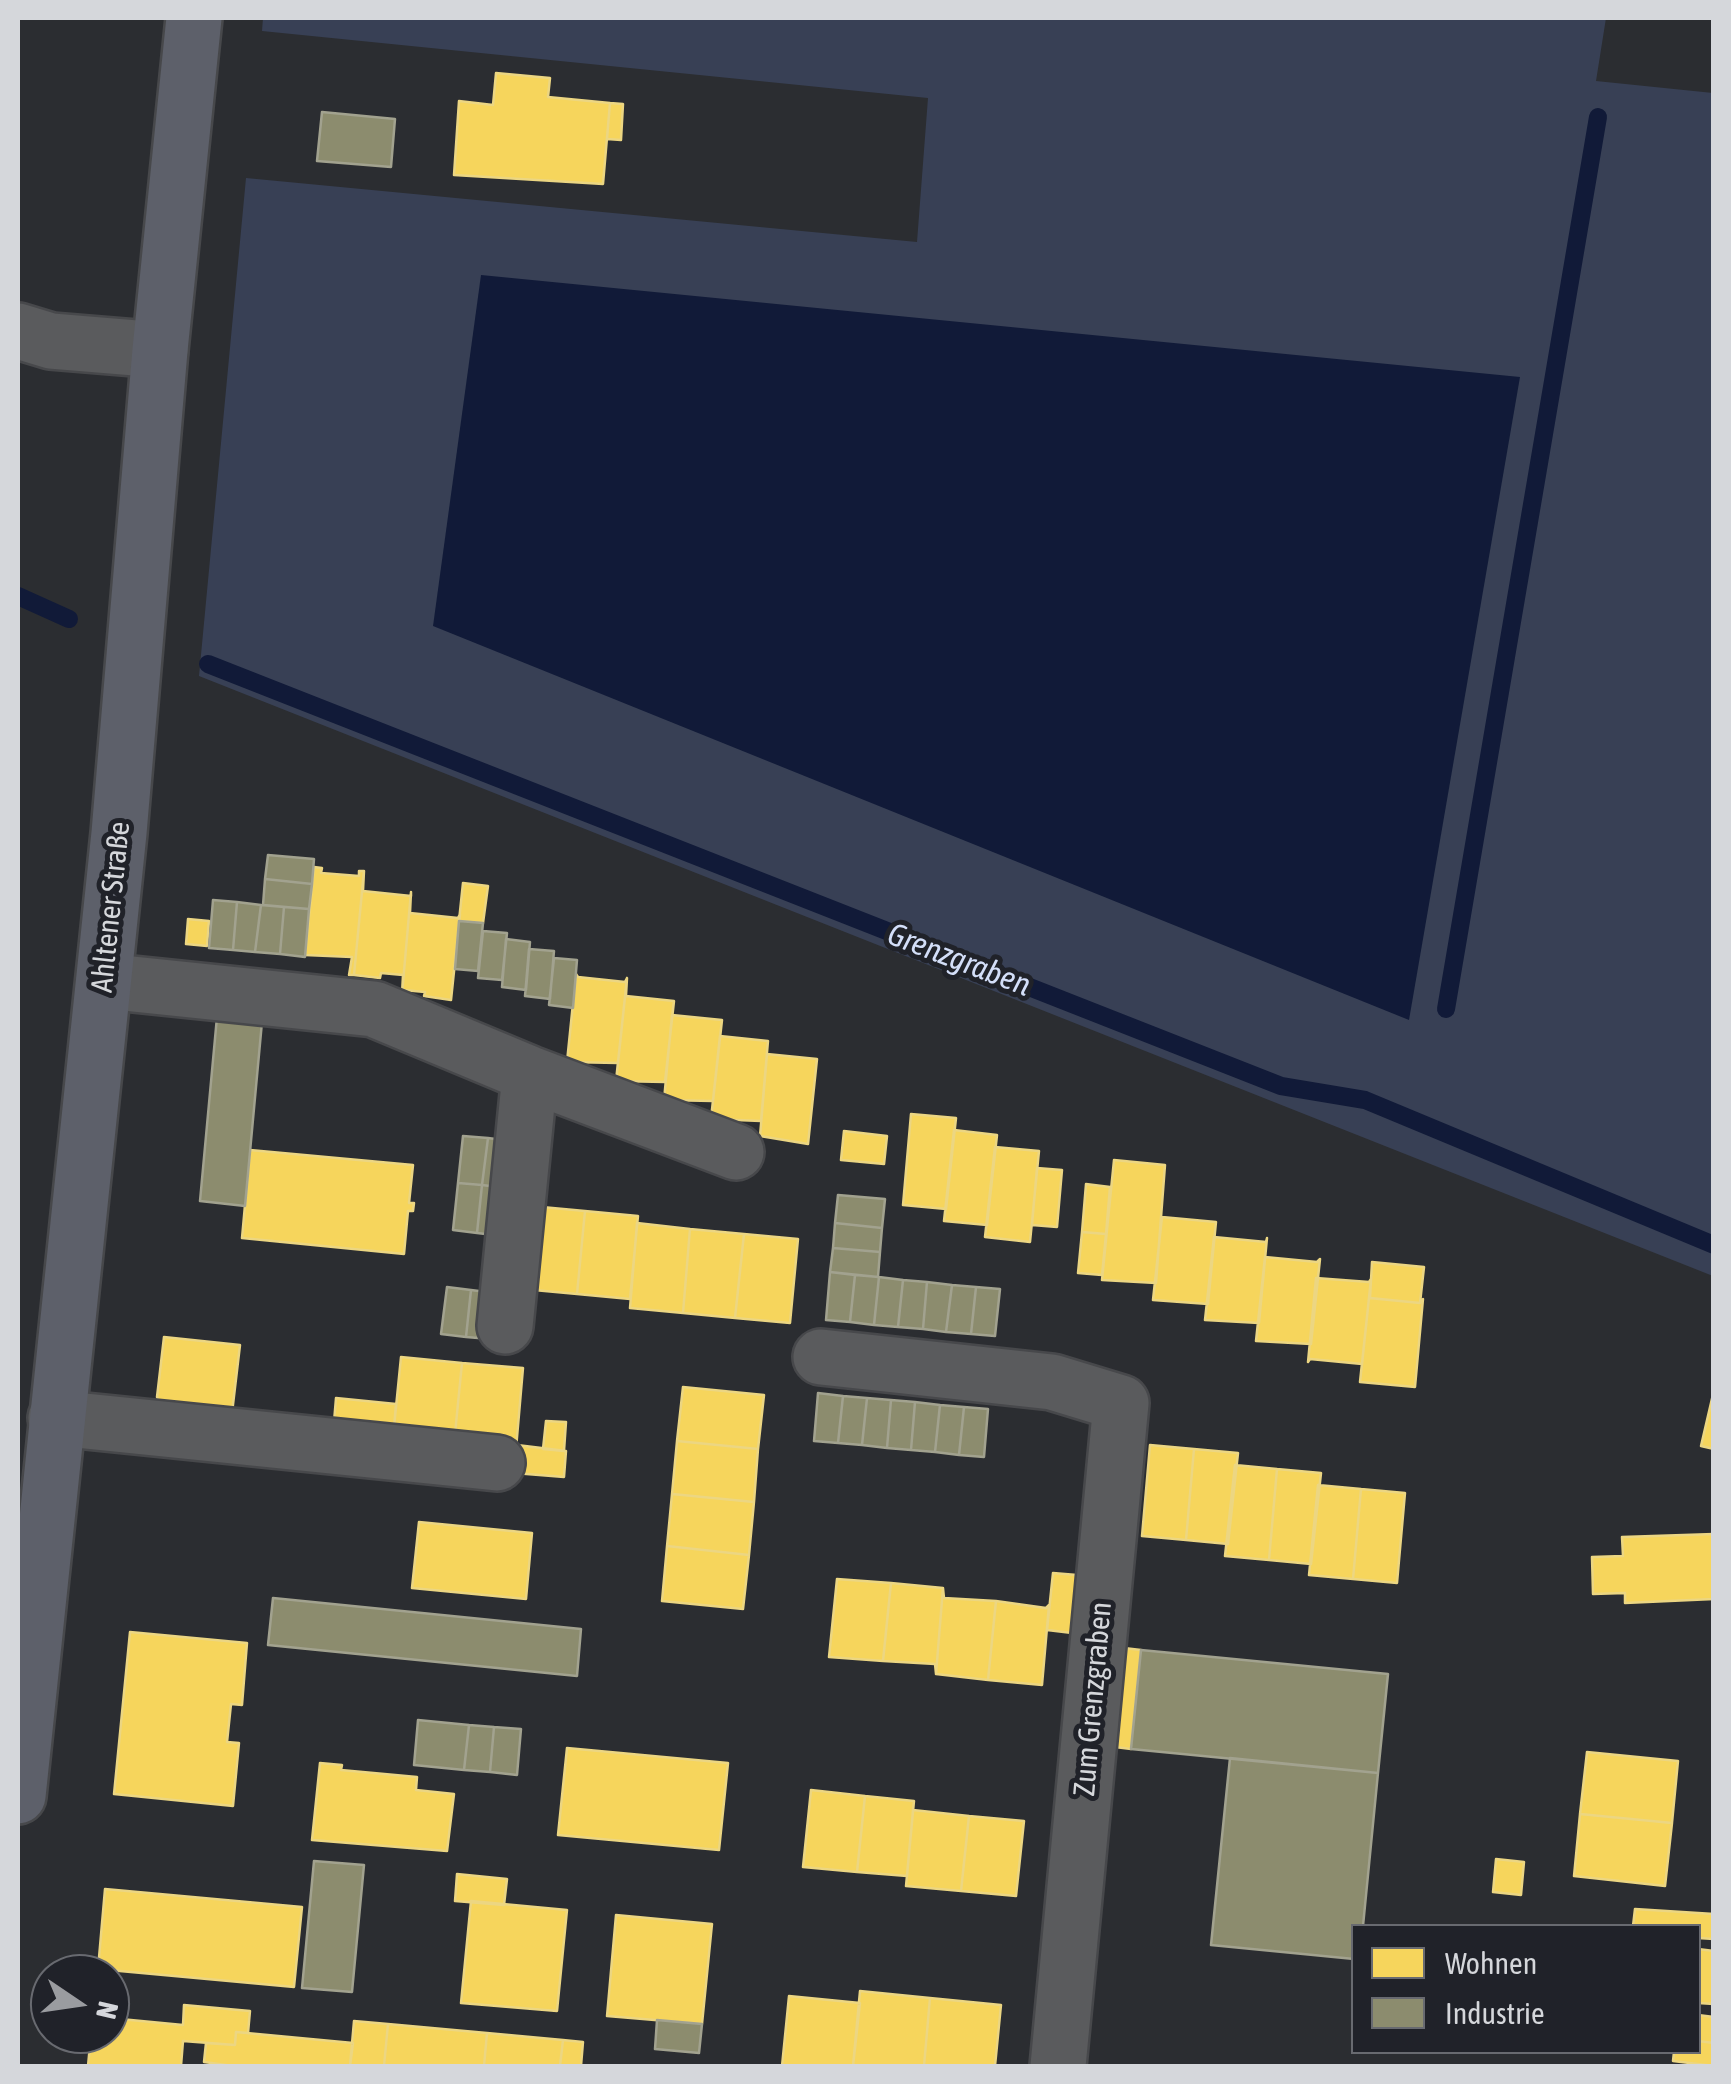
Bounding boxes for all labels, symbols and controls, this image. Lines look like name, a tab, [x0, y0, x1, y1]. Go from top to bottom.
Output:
street label: Ahltener Straße	[84, 820, 138, 994]
water label: Grenzgraben	[882, 915, 1036, 1005]
street label: Zum Grenzgraben	[1067, 1600, 1119, 1798]
legend	[1351, 1924, 1701, 2054]
text: Wohnen	[1445, 1946, 1537, 1980]
north arrow	[30, 1954, 130, 2054]
text: Industrie	[1445, 1996, 1545, 2030]
text: N	[90, 1999, 125, 2022]

